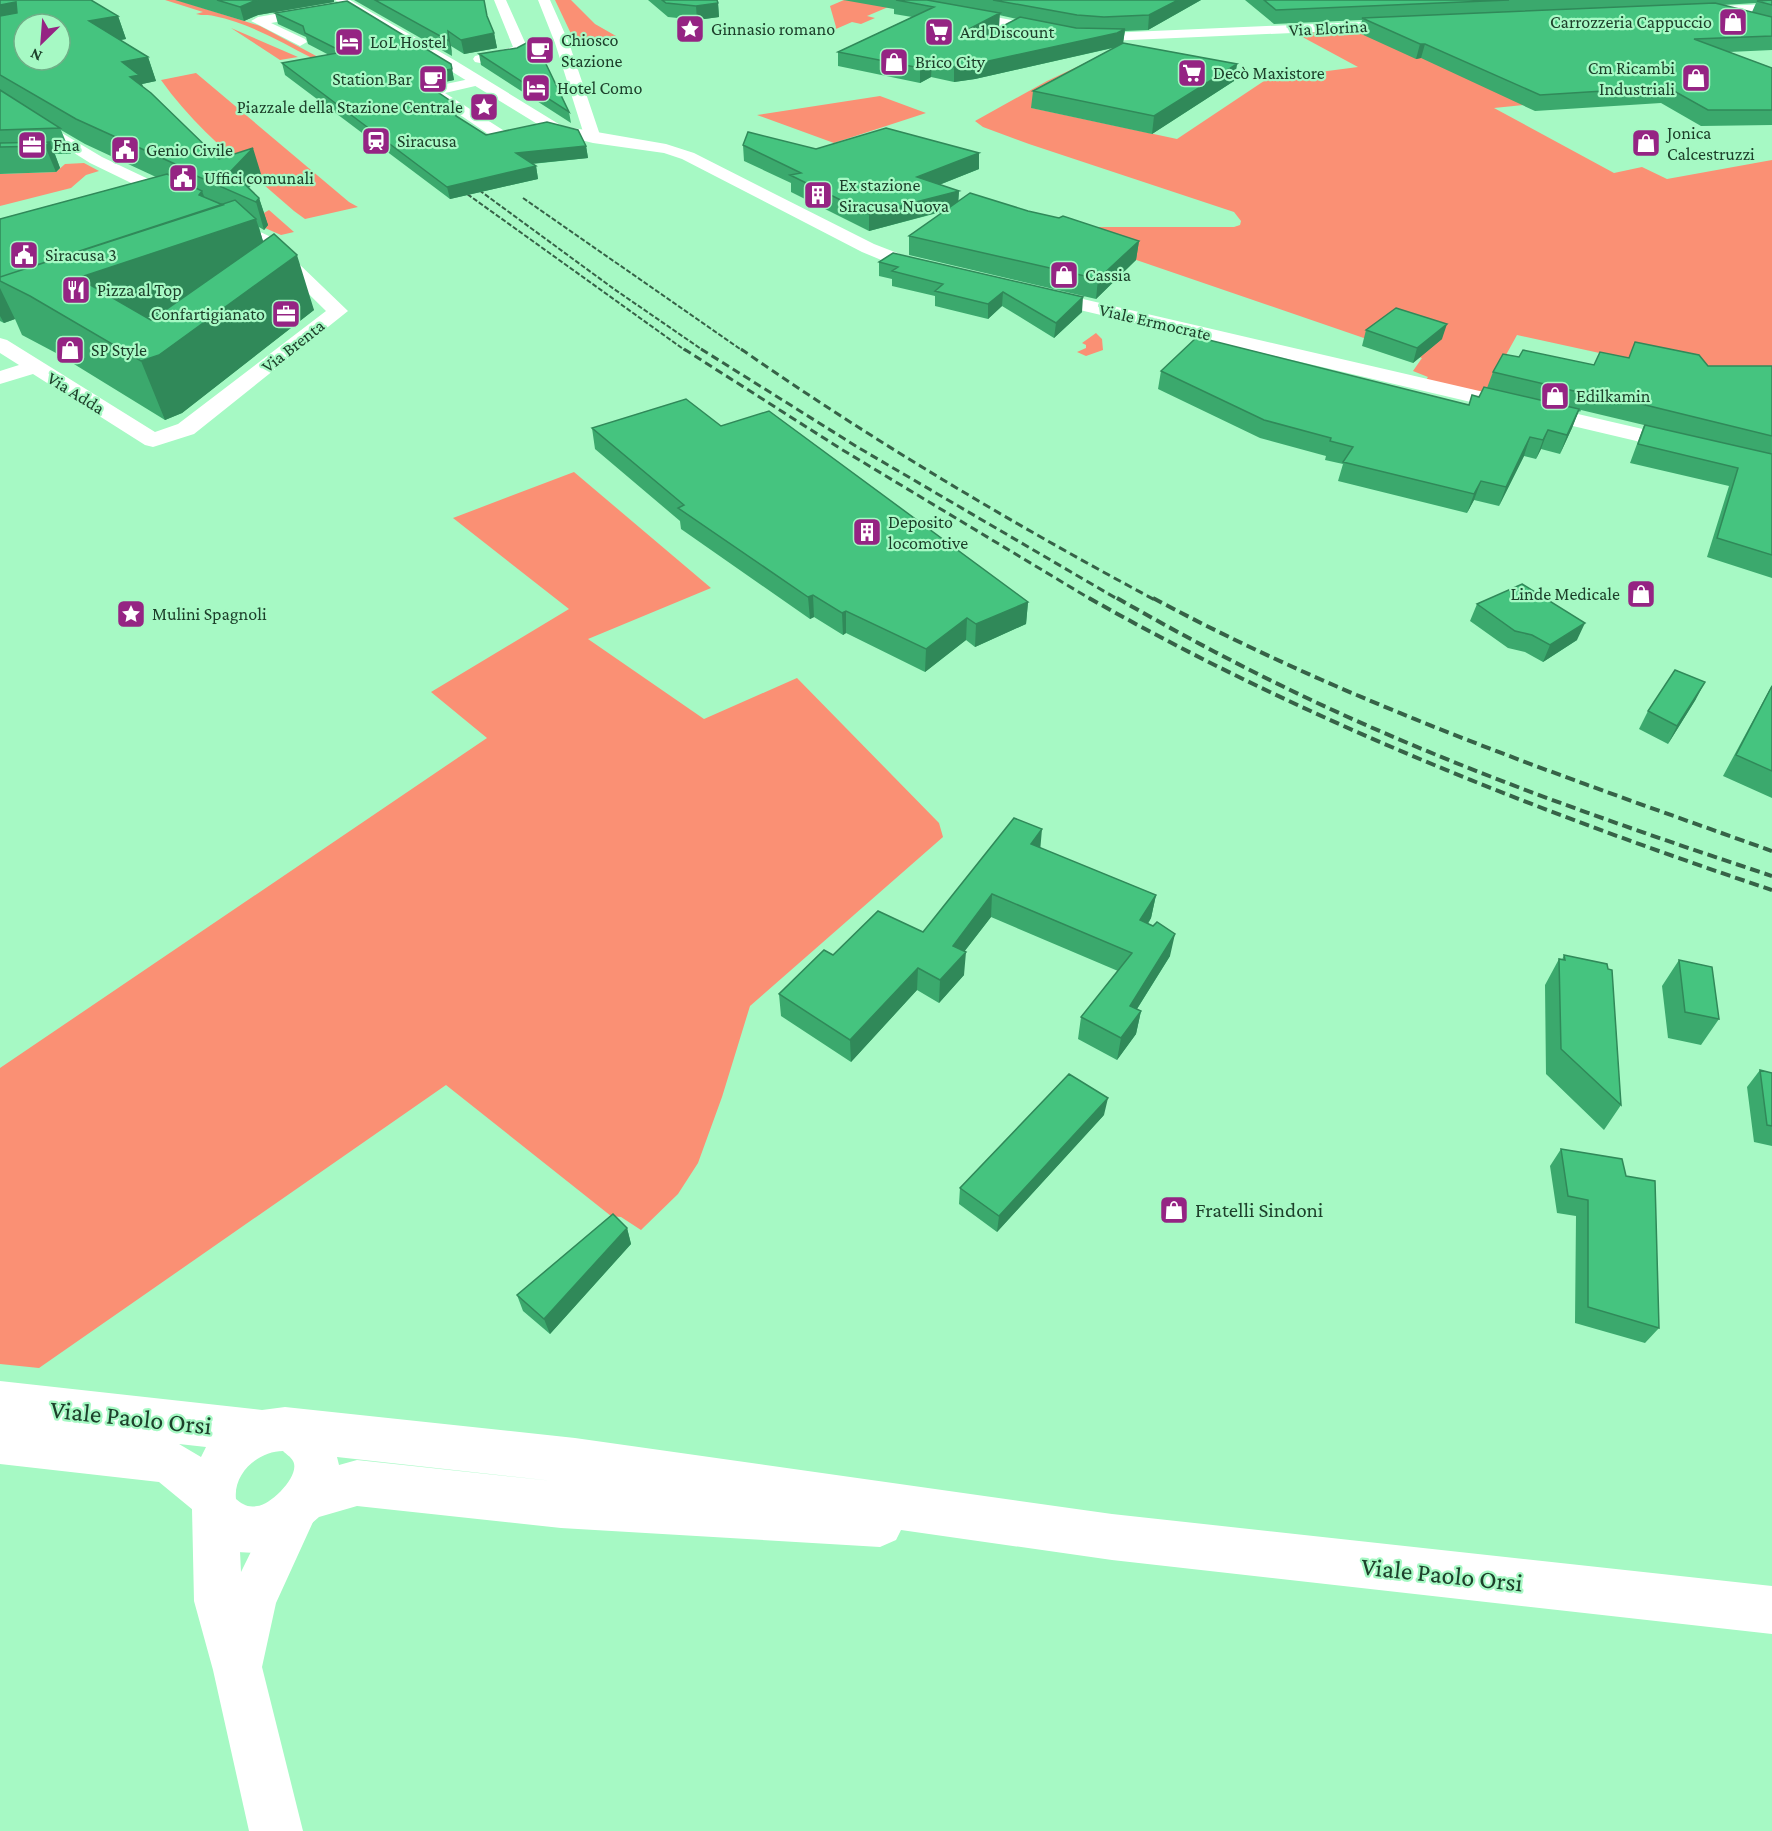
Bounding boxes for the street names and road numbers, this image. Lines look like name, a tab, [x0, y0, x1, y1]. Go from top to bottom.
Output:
street label: Via Elorina	[1288, 16, 1368, 40]
street label: Viale Ermocrate	[1097, 299, 1213, 345]
street label: Via Brenta	[258, 315, 328, 377]
street label: Via Adda	[44, 368, 108, 418]
street label: Viale Paolo Orsi	[49, 1395, 213, 1440]
street label: Viale Paolo Orsi	[1360, 1552, 1524, 1597]

